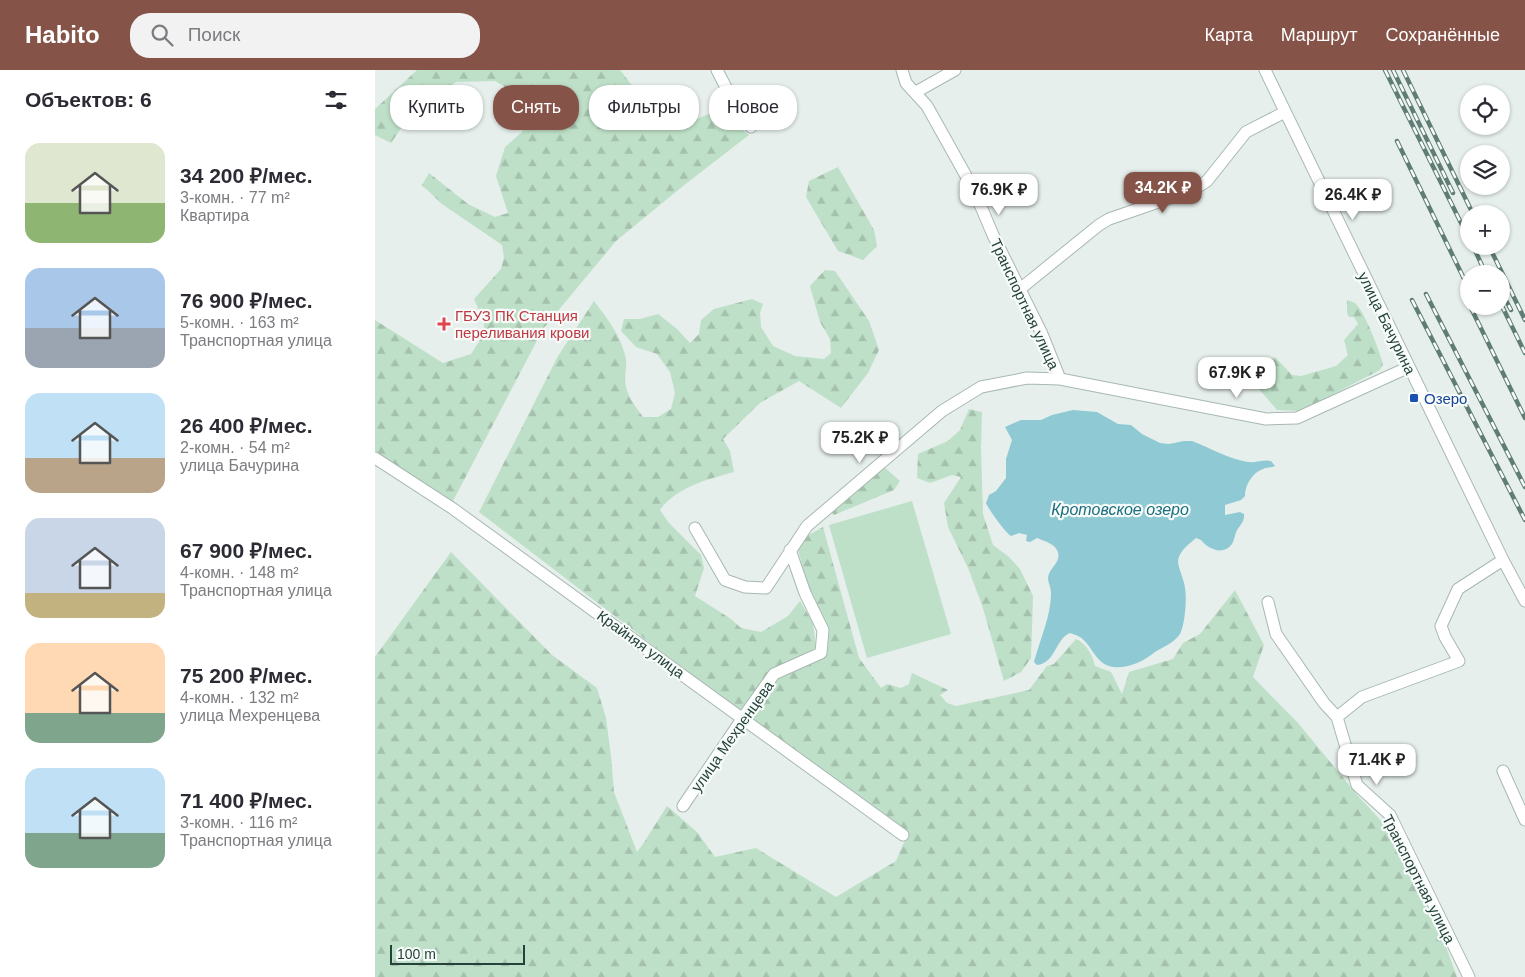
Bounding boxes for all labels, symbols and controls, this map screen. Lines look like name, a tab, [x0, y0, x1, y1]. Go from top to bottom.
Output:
search box	[130, 13, 480, 58]
text: Habito	[25, 21, 100, 48]
icon: search	[148, 21, 176, 49]
text: Поиск	[188, 24, 240, 45]
text: Карта	[1205, 25, 1253, 45]
text: Маршрут	[1281, 25, 1357, 45]
text: Сохранённые	[1385, 25, 1500, 45]
chip: Купить	[390, 85, 483, 130]
chip: Снять	[493, 85, 579, 130]
chip: Фильтры	[589, 85, 699, 130]
chip: Новое	[709, 85, 797, 130]
map controls	[1460, 85, 1510, 315]
button: locate	[1460, 85, 1510, 135]
icon: filters	[322, 86, 350, 114]
text: Объектов: 6	[25, 88, 152, 111]
button: layers	[1460, 145, 1510, 195]
icon: home	[65, 163, 125, 223]
text: 34 200 ₽/мес.	[180, 164, 313, 187]
pin: 34.2K ₽	[1117, 172, 1209, 214]
pin: 76.9K ₽	[953, 174, 1045, 216]
pin: 26.4K ₽	[1307, 178, 1399, 221]
text: 34.2K ₽	[1135, 179, 1191, 196]
text: 76.9K ₽	[971, 181, 1027, 198]
text: 26.4K ₽	[1325, 186, 1381, 203]
text: 3-комн. · 77 m²	[180, 189, 290, 206]
button: +	[1460, 205, 1510, 255]
text: Квартира	[180, 207, 249, 224]
street label: Транспортная улица	[987, 236, 1063, 373]
button: −	[1460, 265, 1510, 315]
street label: улица Бачурина	[1355, 269, 1419, 378]
icon: home	[65, 288, 125, 348]
text: 76 900 ₽/мес.	[180, 289, 313, 312]
place label: ГБУЗ ПК Станция переливания крови	[455, 307, 589, 341]
text: 5-комн. · 163 m²	[180, 314, 299, 331]
marker: ГБУЗ ПК Станция переливания крови	[437, 317, 451, 331]
text: Транспортная улица	[180, 332, 332, 349]
pin: 67.9K ₽	[1191, 356, 1283, 399]
text: 67.9K ₽	[1209, 364, 1265, 381]
place label: Озеро	[1424, 390, 1467, 407]
marker: Озеро	[1408, 392, 1420, 404]
icon: home	[65, 413, 125, 473]
text: 26 400 ₽/мес.	[180, 414, 313, 437]
pin: 75.2K ₽	[814, 422, 906, 464]
text: 75.2K ₽	[832, 429, 888, 446]
text: 2-комн. · 54 m²	[180, 439, 290, 456]
text: улица Бачурина	[180, 457, 299, 474]
water label: Кротовское озеро	[1051, 501, 1189, 518]
icon: home	[65, 538, 125, 598]
text: 67 900 ₽/мес.	[180, 539, 313, 562]
text: 4-комн. · 148 m²	[180, 564, 299, 581]
text: Транспортная улица	[180, 582, 332, 599]
street label: Крайняя улица	[594, 607, 688, 682]
icon: home	[65, 663, 125, 723]
text: 75 200 ₽/мес.	[180, 664, 313, 687]
street label: улица Мехренцева	[687, 677, 777, 795]
text: 4-комн. · 132 m²	[180, 689, 299, 706]
text: улица Мехренцева	[180, 707, 320, 724]
pin: 71.4K ₽	[1331, 744, 1423, 786]
text: 71.4K ₽	[1349, 751, 1405, 768]
icon: home	[65, 788, 125, 848]
text: 71 400 ₽/мес.	[180, 789, 313, 812]
street label: Транспортная улица	[1379, 812, 1459, 947]
text: 3-комн. · 116 m²	[180, 814, 297, 831]
text: Транспортная улица	[180, 832, 332, 849]
scale bar	[390, 942, 525, 965]
text: 100 m	[397, 946, 436, 962]

